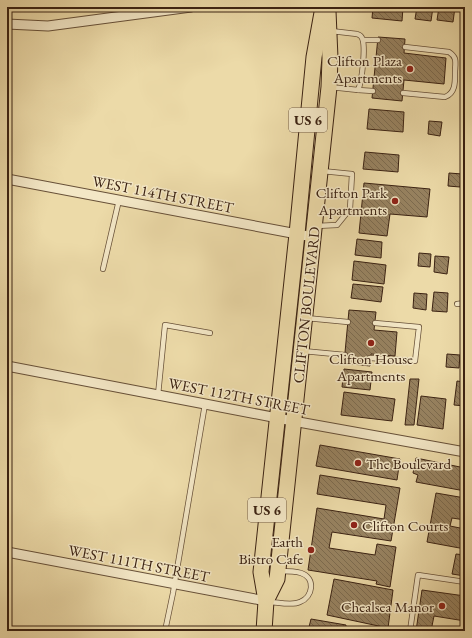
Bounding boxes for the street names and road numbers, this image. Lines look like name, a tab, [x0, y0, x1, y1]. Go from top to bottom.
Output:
road number: US 6	[289, 108, 327, 132]
street label: WEST 114TH STREET	[91, 171, 236, 217]
street label: CLIFTON BOULEVARD	[288, 226, 324, 384]
street label: WEST 112TH STREET	[167, 373, 312, 419]
road number: US 6	[248, 498, 286, 522]
street label: WEST 111TH STREET	[67, 540, 212, 586]

